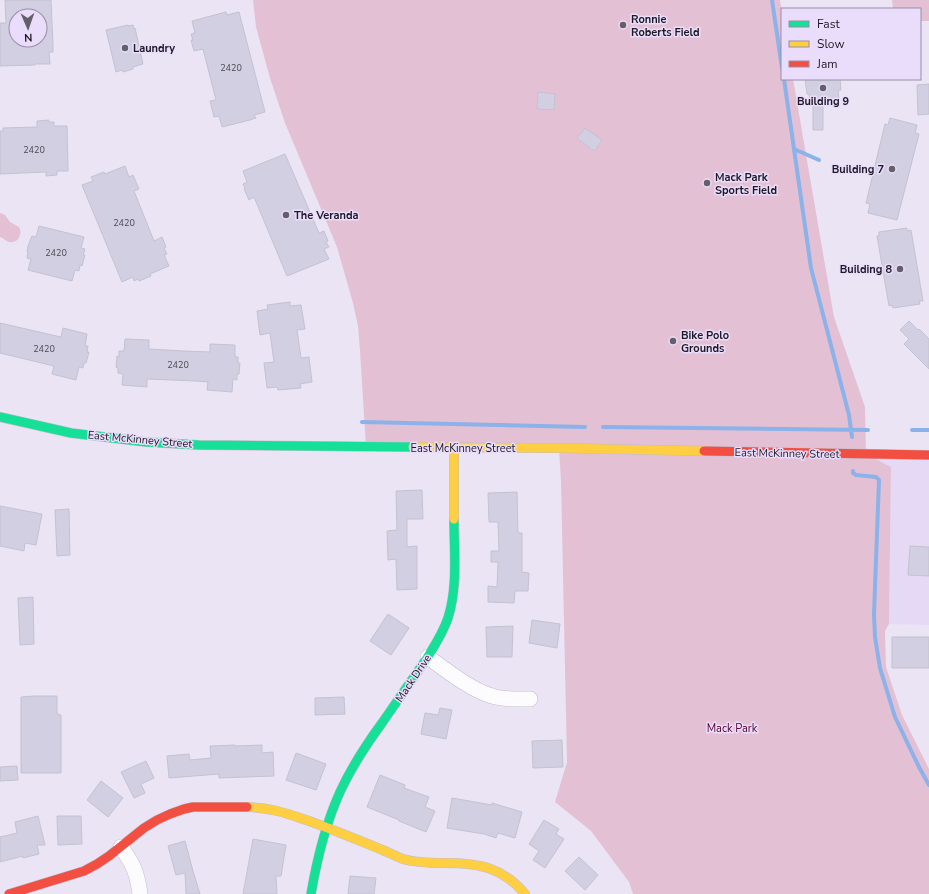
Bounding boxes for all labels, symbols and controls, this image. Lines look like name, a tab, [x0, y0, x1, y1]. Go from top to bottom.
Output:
north arrow	[8, 8, 48, 48]
legend	[781, 8, 921, 80]
place label: Ronnie Roberts Field	[631, 12, 700, 40]
text: Fast	[817, 16, 840, 32]
marker: Ronnie Roberts Field	[618, 20, 628, 30]
text: N	[24, 30, 33, 45]
text: Slow	[817, 36, 845, 52]
place label: Laundry	[133, 41, 175, 56]
marker: Laundry	[120, 43, 130, 53]
text: Jam	[816, 56, 838, 72]
house number: 2420	[220, 62, 242, 74]
marker: Building 9	[818, 83, 828, 93]
place label: Building 9	[797, 94, 850, 109]
house number: 2420	[23, 144, 45, 156]
place label: Building 7	[832, 162, 884, 177]
marker: Building 7	[887, 164, 897, 174]
place label: Mack Park Sports Field	[715, 170, 777, 198]
marker: Mack Park Sports Field	[702, 178, 712, 188]
place label: The Veranda	[294, 208, 359, 223]
marker: The Veranda	[281, 210, 291, 220]
house number: 2420	[113, 217, 135, 229]
house number: 2420	[45, 247, 67, 259]
place label: Building 8	[840, 262, 892, 277]
marker: Building 8	[895, 264, 905, 274]
place label: Bike Polo Grounds	[681, 328, 729, 356]
marker: Bike Polo Grounds	[668, 336, 678, 346]
house number: 2420	[33, 343, 55, 355]
house number: 2420	[167, 359, 189, 371]
street label: East McKinney Street	[87, 427, 193, 452]
street label: East McKinney Street	[411, 441, 516, 456]
street label: East McKinney Street	[734, 445, 840, 462]
street label: Mack Drive	[392, 651, 435, 705]
park label: Mack Park	[707, 721, 758, 736]

